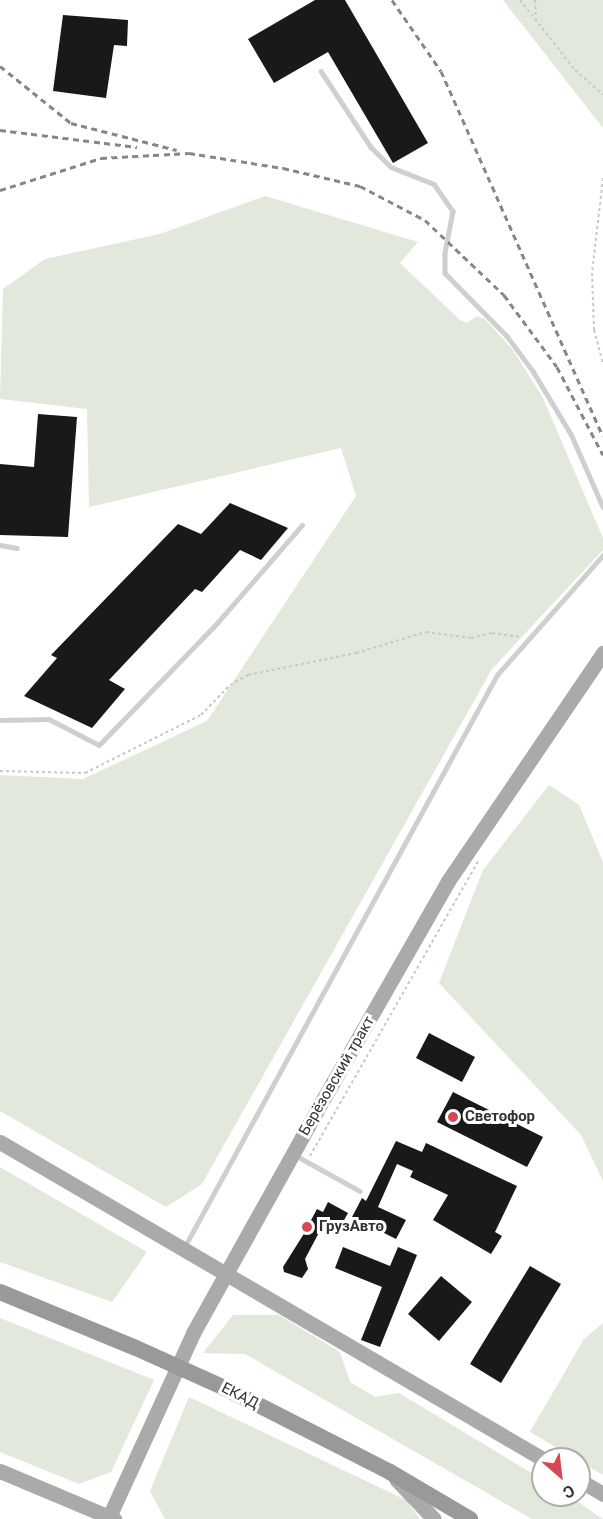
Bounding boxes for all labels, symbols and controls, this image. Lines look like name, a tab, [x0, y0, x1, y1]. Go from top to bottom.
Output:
street label: Берёзовский тракт	[296, 1013, 378, 1139]
place label: Светофор	[465, 1108, 535, 1126]
marker: Светофор	[446, 1110, 460, 1124]
place label: ГрузАвто	[319, 1218, 384, 1236]
marker: ГрузАвто	[300, 1220, 314, 1234]
street label: ЕКАД	[218, 1379, 262, 1413]
north arrow	[531, 1447, 591, 1507]
text: С	[560, 1481, 578, 1502]

